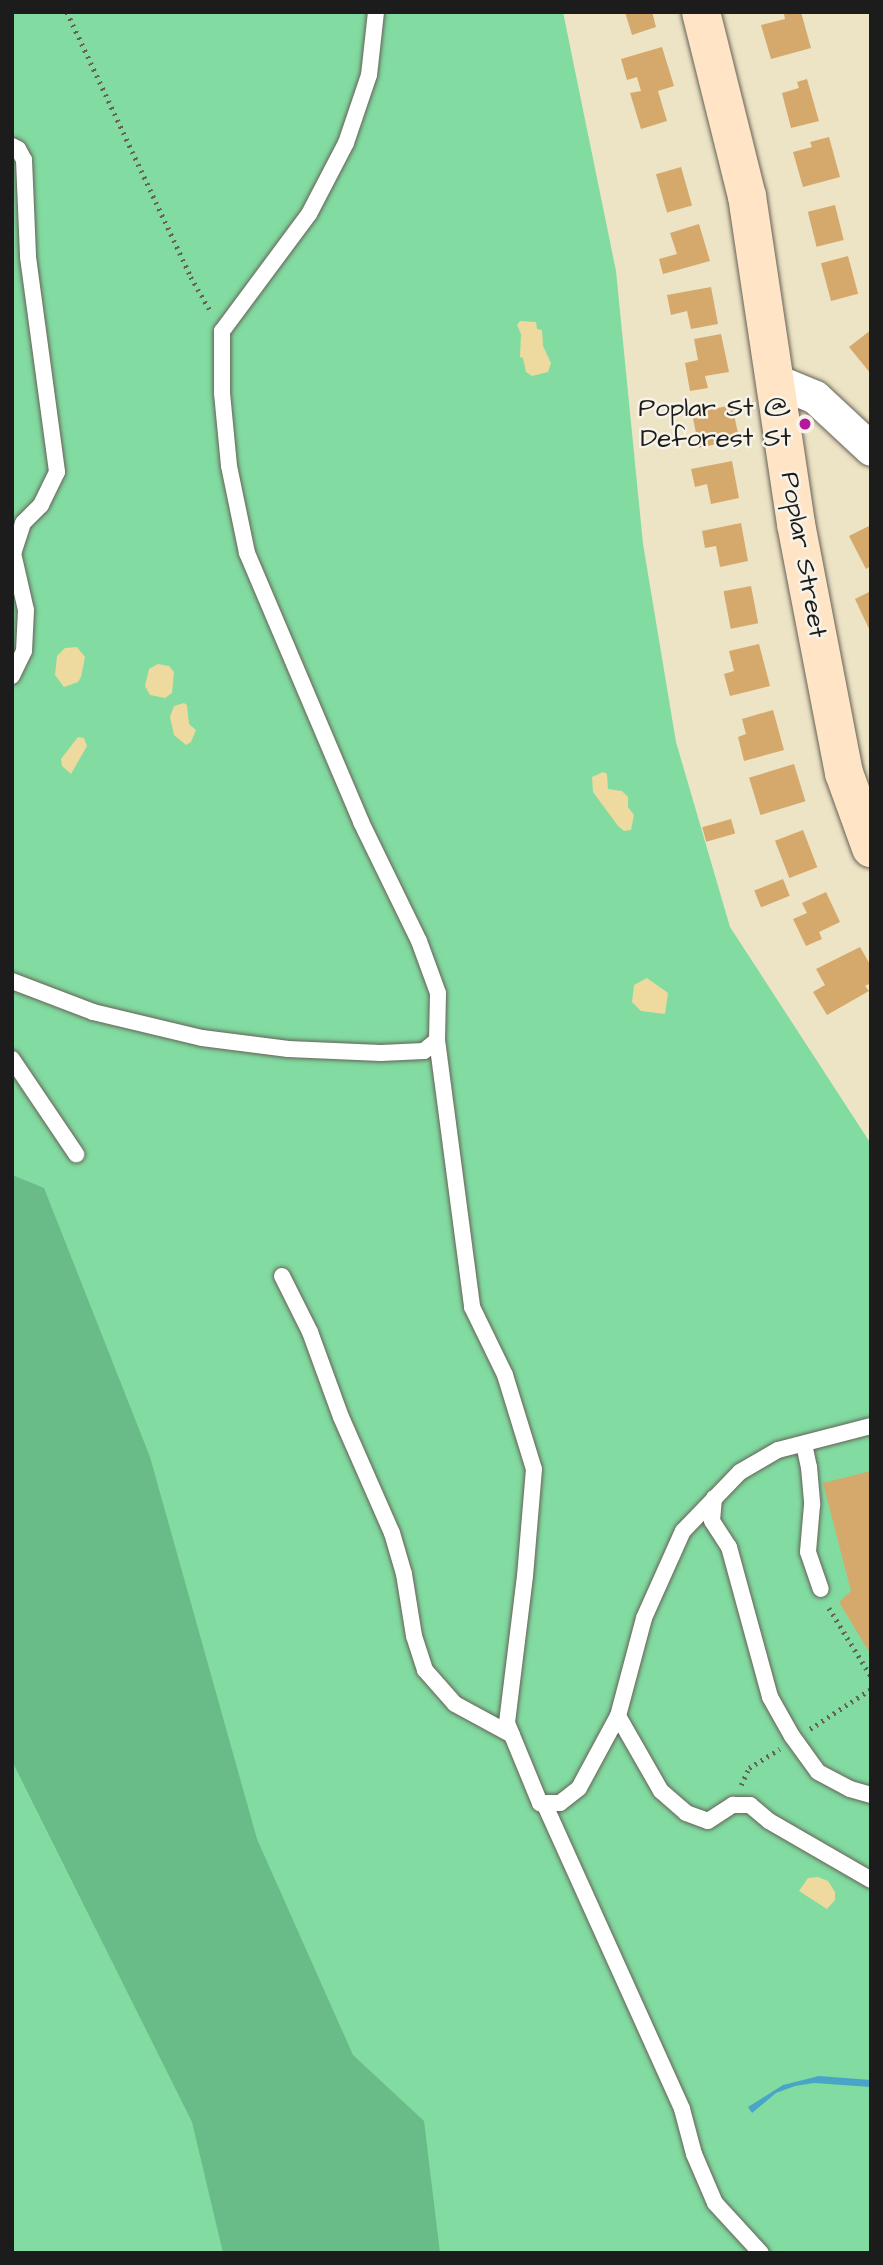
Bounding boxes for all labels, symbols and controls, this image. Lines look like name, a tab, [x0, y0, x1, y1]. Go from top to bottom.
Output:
place label: Poplar St @ Deforest St	[639, 393, 791, 454]
marker: Poplar St @ Deforest St	[797, 416, 813, 432]
street label: Poplar Street	[773, 470, 833, 640]

